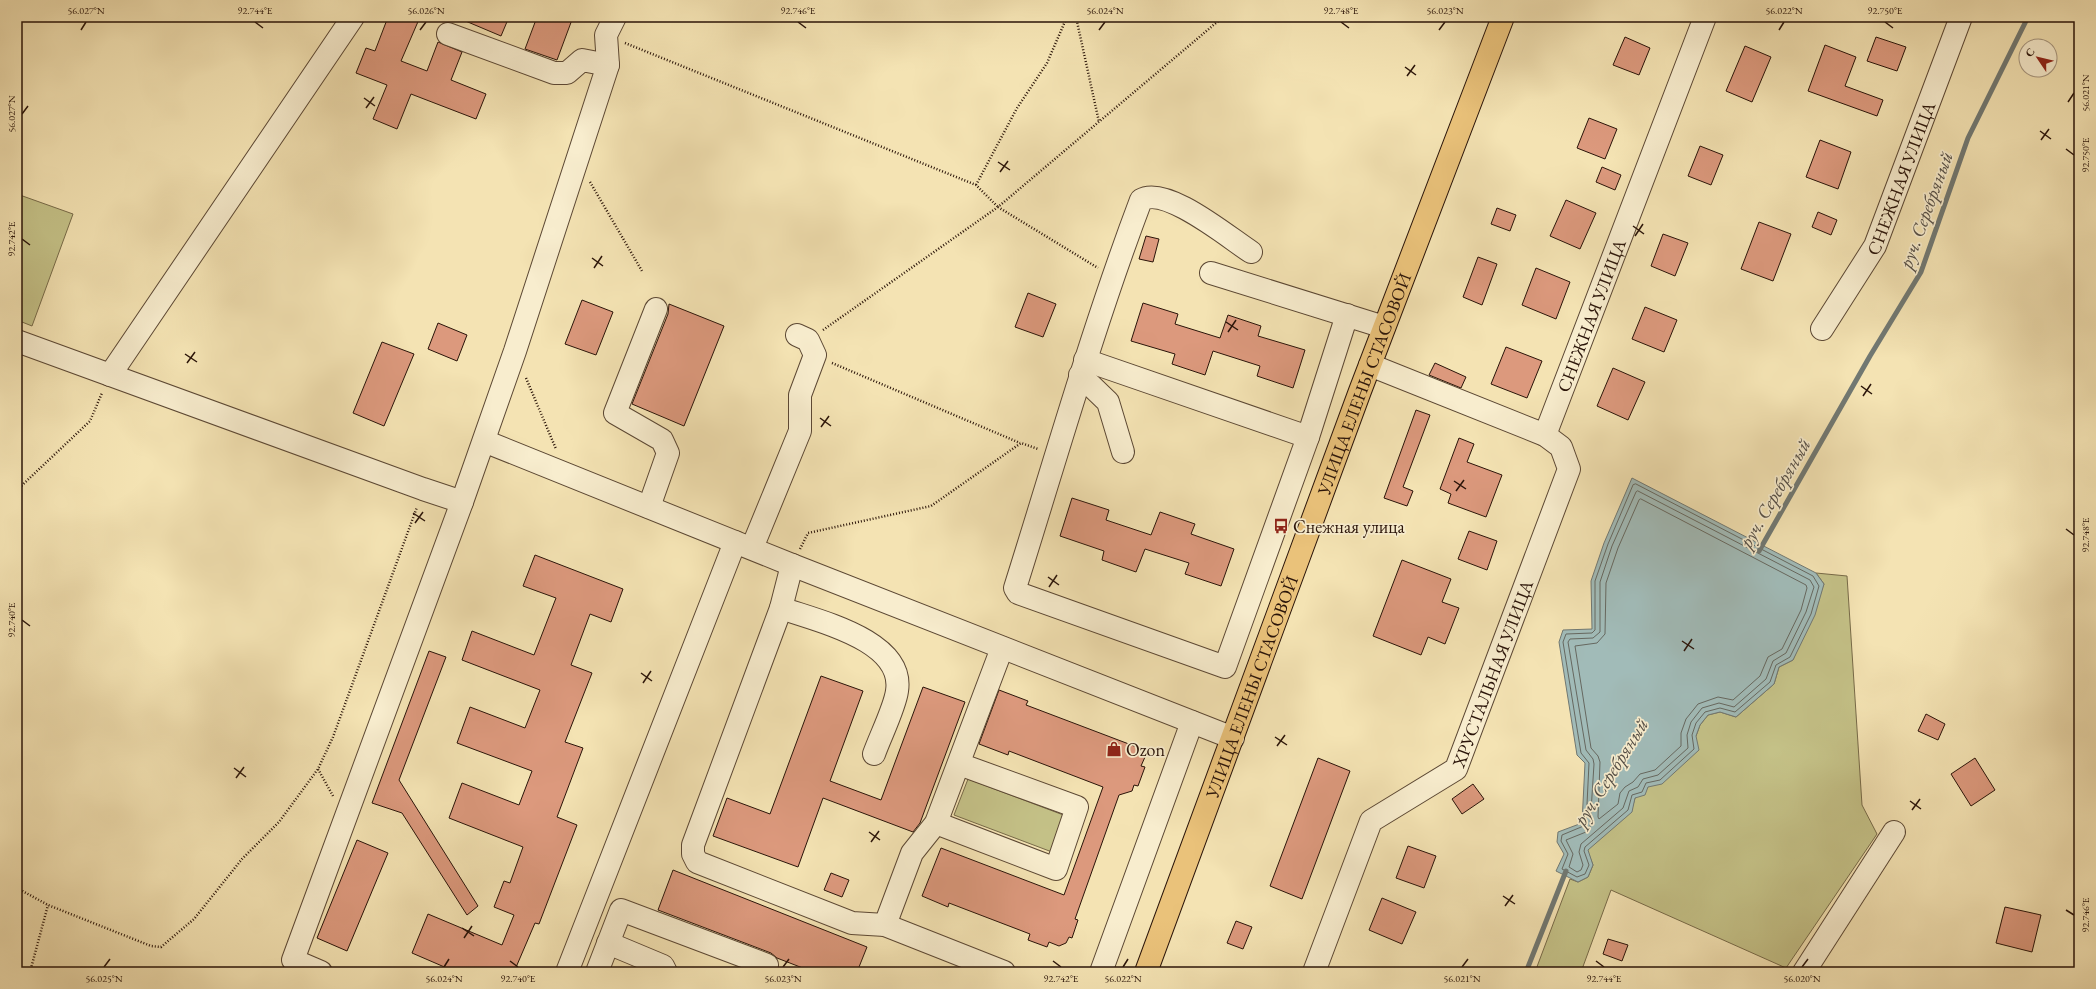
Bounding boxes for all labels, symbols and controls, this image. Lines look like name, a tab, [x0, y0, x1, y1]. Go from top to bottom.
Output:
text: 56.027°N	[67, 4, 105, 17]
text: 92.744°E	[238, 4, 273, 17]
text: 56.026°N	[407, 4, 445, 17]
text: 92.746°E	[781, 4, 816, 17]
text: 56.024°N	[1086, 4, 1124, 17]
text: 92.748°E	[1324, 4, 1359, 17]
text: 56.023°N	[1426, 4, 1464, 17]
text: 56.022°N	[1765, 4, 1803, 17]
text: 92.750°E	[1868, 4, 1903, 17]
north arrow	[2018, 38, 2058, 78]
text: С	[2022, 45, 2038, 59]
text: 56.021°N	[2079, 74, 2092, 112]
text: 56.027°N	[5, 95, 18, 133]
street label: СНЕЖНАЯ УЛИЦА	[1861, 98, 1940, 259]
text: 92.750°E	[2079, 137, 2092, 172]
water label: руч. Серебряный	[1892, 148, 1959, 275]
text: 92.742°E	[5, 221, 18, 256]
street label: СНЕЖНАЯ УЛИЦА	[1551, 235, 1631, 395]
street label: УЛИЦА ЕЛЕНЫ СТАСОВОЙ	[1311, 269, 1416, 499]
water label: руч. Серебряный	[1732, 434, 1817, 555]
place label: Снежная улица	[1293, 515, 1406, 538]
bus stop icon: Снежная улица	[1272, 517, 1290, 535]
text: 92.748°E	[2079, 517, 2092, 552]
street label: УЛИЦА ЕЛЕНЫ СТАСОВОЙ	[1199, 572, 1303, 802]
street label: ХРУСТАЛЬНАЯ УЛИЦА	[1446, 576, 1538, 772]
text: 92.740°E	[5, 602, 18, 637]
water label: руч. Серебряный	[1566, 713, 1654, 833]
place label: Ozon	[1126, 738, 1165, 761]
shop icon: Ozon	[1105, 740, 1123, 758]
text: 92.746°E	[2079, 897, 2092, 932]
text: 56.025°N	[85, 972, 123, 985]
text: 56.024°N	[425, 972, 463, 985]
text: 92.740°E	[501, 972, 536, 985]
text: 56.023°N	[764, 972, 802, 985]
text: 92.742°E	[1044, 972, 1079, 985]
text: 56.022°N	[1104, 972, 1142, 985]
text: 56.021°N	[1443, 972, 1481, 985]
text: 92.744°E	[1587, 972, 1622, 985]
text: 56.020°N	[1783, 972, 1821, 985]

